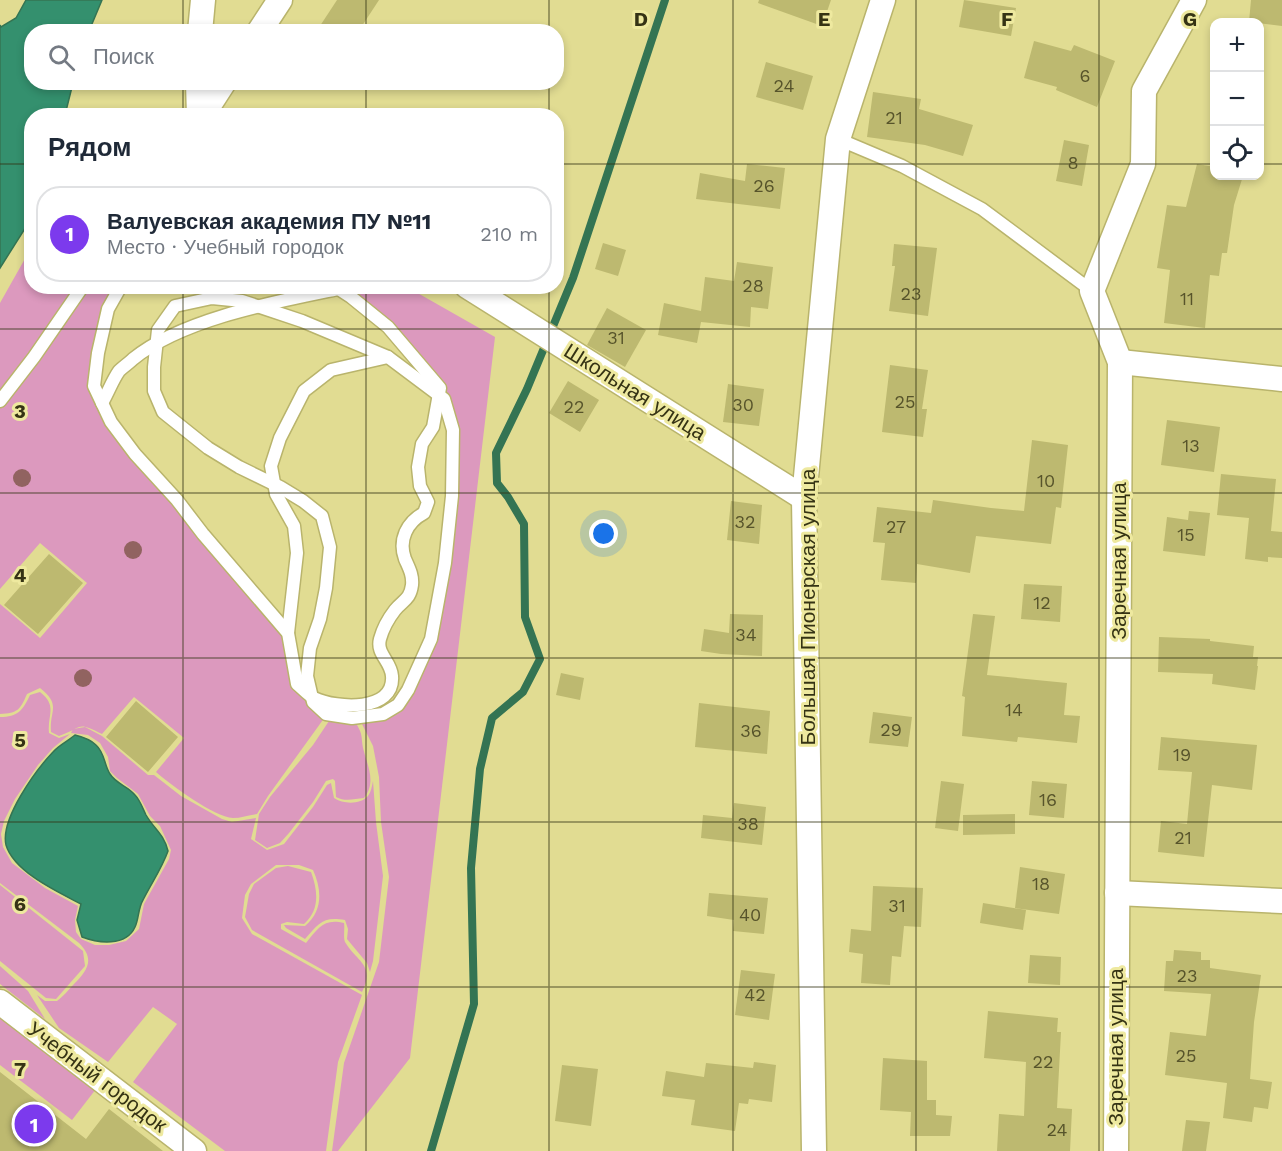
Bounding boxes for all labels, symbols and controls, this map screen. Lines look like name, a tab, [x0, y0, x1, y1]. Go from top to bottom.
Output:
text: D	[634, 7, 648, 31]
text: E	[818, 7, 830, 31]
text: F	[1001, 7, 1013, 31]
text: G	[1183, 7, 1197, 31]
map controls	[1210, 18, 1264, 180]
button: +	[1210, 18, 1264, 72]
search box	[24, 24, 564, 90]
icon: search	[45, 41, 78, 74]
text: Поиск	[93, 44, 154, 69]
house number: 6	[1080, 65, 1090, 86]
button: −	[1210, 72, 1264, 126]
house number: 24	[774, 75, 794, 96]
house number: 21	[885, 107, 903, 128]
button: locate	[1210, 126, 1264, 180]
text: Рядом	[48, 132, 131, 162]
house number: 8	[1067, 152, 1079, 173]
house number: 26	[753, 175, 775, 196]
text: Валуевская академия ПУ №11	[107, 209, 431, 234]
text: 1	[65, 222, 74, 246]
text: 210 m	[480, 222, 538, 246]
text: Место · Учебный городок	[107, 235, 343, 259]
house number: 28	[742, 275, 764, 296]
house number: 23	[901, 283, 922, 304]
house number: 11	[1180, 288, 1194, 309]
house number: 31	[607, 327, 625, 348]
street label: Школьная улица	[560, 338, 711, 445]
house number: 25	[895, 391, 915, 412]
house number: 30	[732, 394, 754, 415]
house number: 22	[564, 396, 585, 417]
text: 3	[14, 399, 26, 423]
house number: 13	[1182, 435, 1200, 456]
street label: Большая Пионерская улица	[795, 468, 820, 745]
house number: 10	[1037, 470, 1055, 491]
street label: Заречная улица	[1106, 482, 1131, 640]
house number: 32	[735, 511, 756, 532]
house number: 27	[886, 516, 906, 537]
your location	[589, 519, 618, 548]
house number: 15	[1177, 524, 1195, 545]
text: 4	[14, 563, 27, 587]
house number: 12	[1033, 592, 1051, 613]
house number: 34	[735, 624, 757, 645]
house number: 14	[1005, 699, 1023, 720]
house number: 29	[880, 719, 902, 740]
house number: 36	[740, 720, 762, 741]
text: 5	[14, 728, 26, 752]
house number: 19	[1173, 744, 1191, 765]
house number: 16	[1039, 789, 1057, 810]
house number: 38	[737, 813, 759, 834]
house number: 21	[1174, 827, 1192, 848]
house number: 18	[1032, 873, 1050, 894]
text: 6	[14, 892, 26, 916]
house number: 31	[888, 895, 906, 916]
house number: 40	[739, 904, 761, 925]
house number: 23	[1177, 965, 1198, 986]
street label: Заречная улица	[1103, 968, 1128, 1126]
house number: 42	[744, 984, 766, 1005]
street label: Учебный городок	[23, 1016, 173, 1138]
house number: 25	[1176, 1045, 1196, 1066]
house number: 22	[1033, 1051, 1054, 1072]
text: 7	[14, 1057, 26, 1081]
pin: 1	[15, 1102, 54, 1146]
house number: 24	[1047, 1119, 1067, 1140]

